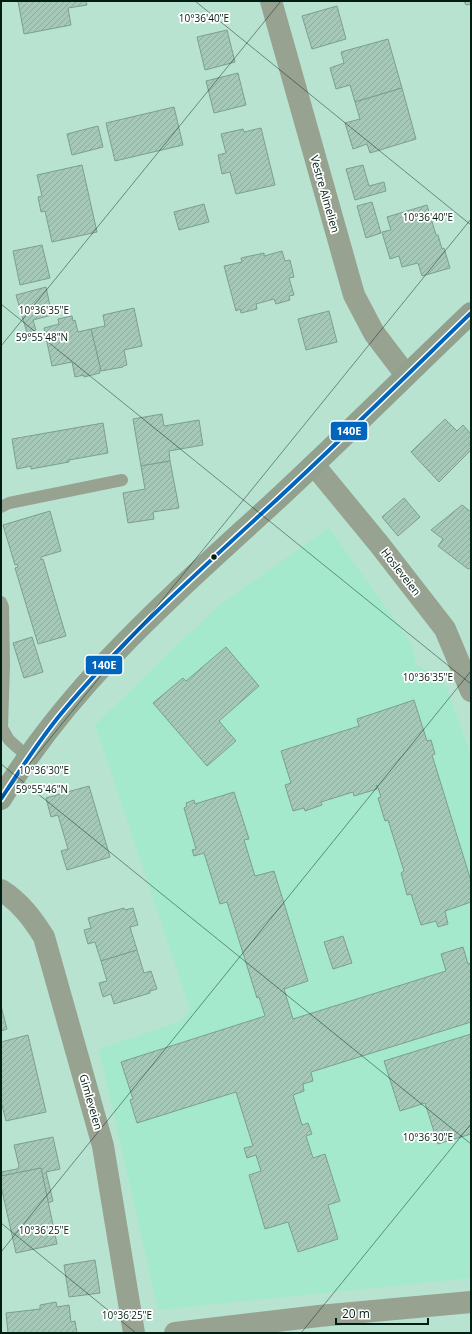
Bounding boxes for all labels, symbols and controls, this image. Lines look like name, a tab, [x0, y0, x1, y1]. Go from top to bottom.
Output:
text: 10°36'40"E	[179, 11, 229, 25]
street label: Vestre Almelien	[307, 153, 344, 234]
text: 10°36'40"E	[403, 210, 453, 224]
text: 10°36'35"E	[19, 303, 69, 317]
text: 59°55'48"N	[16, 330, 68, 344]
line badge: 140E	[330, 421, 368, 441]
text: 140E	[336, 423, 362, 438]
street label: Hosleveien	[378, 545, 425, 598]
unlabelled marker	[209, 552, 219, 562]
line badge: 140E	[85, 655, 123, 675]
text: 140E	[91, 657, 117, 672]
text: 10°36'35"E	[403, 670, 453, 684]
text: 10°36'30"E	[19, 763, 69, 777]
text: 59°55'46"N	[16, 782, 68, 796]
street label: Gimleveien	[76, 1072, 107, 1131]
text: 10°36'30"E	[403, 1130, 453, 1144]
text: 10°36'25"E	[19, 1223, 69, 1237]
scale bar	[336, 1300, 428, 1326]
text: 20 m	[342, 1305, 370, 1322]
text: 10°36'25"E	[102, 1308, 152, 1322]

